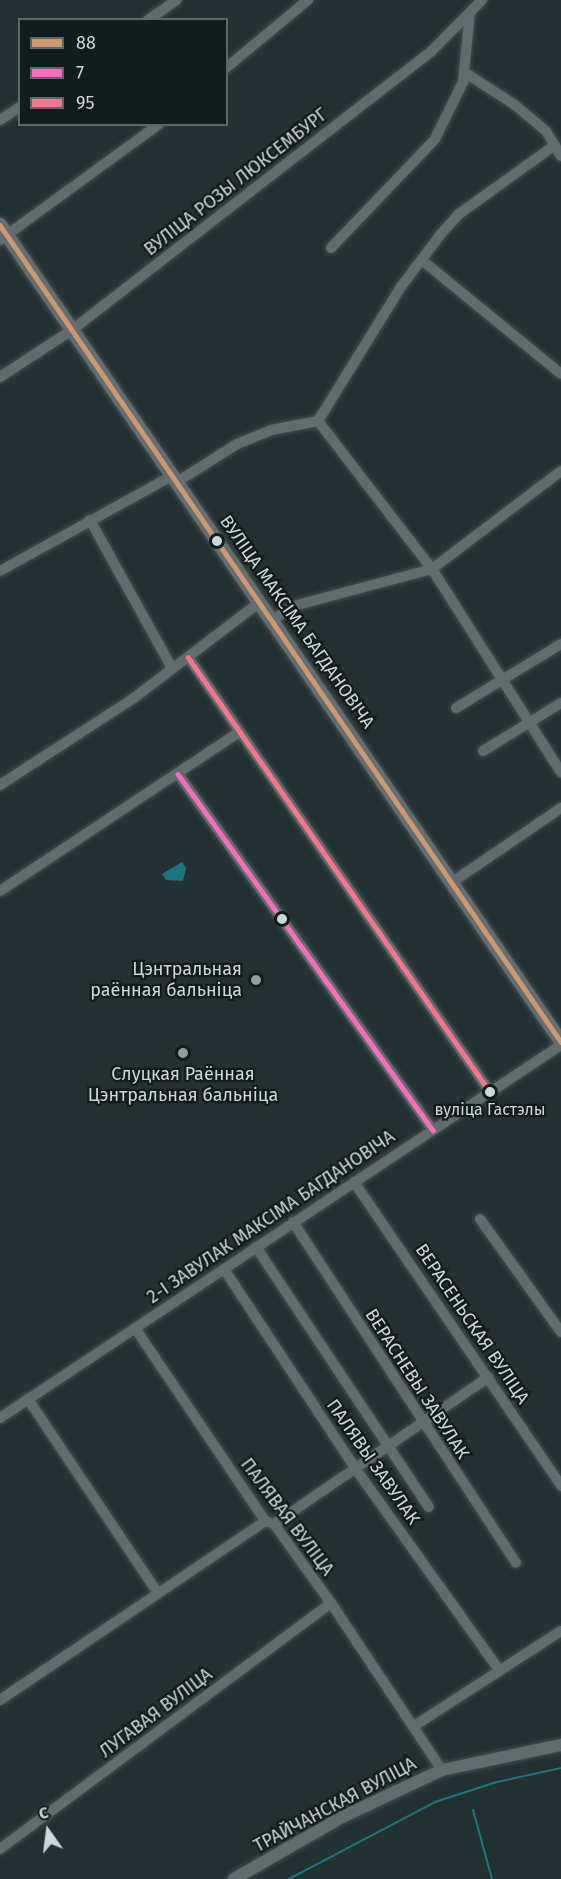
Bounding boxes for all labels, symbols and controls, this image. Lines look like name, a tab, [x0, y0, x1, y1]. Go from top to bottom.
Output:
legend	[18, 18, 228, 126]
text: 88	[76, 32, 96, 54]
text: 7	[76, 62, 84, 84]
text: 95	[76, 92, 94, 114]
street label: ВУЛІЦА РОЗЫ ЛЮКСЕМБУРГ	[140, 104, 332, 260]
street label: ВУЛІЦА МАКСІМА БАГДАНОВІЧА	[215, 511, 379, 733]
unlabelled marker	[211, 535, 223, 547]
unlabelled marker	[276, 913, 288, 925]
place label: Цэнтральная раённая бальніца	[90, 959, 242, 1002]
marker: Цэнтральная раённая бальніца	[247, 971, 265, 989]
marker: Слуцкая Раённая Цэнтральная бальніца	[174, 1044, 192, 1062]
place label: Слуцкая Раённая Цэнтральная бальніца	[88, 1064, 278, 1106]
marker: вуліца Гастэлы	[484, 1086, 496, 1098]
place label: вуліца Гастэлы	[434, 1100, 546, 1120]
street label: 2-І ЗАВУЛАК МАКСІМА БАГДАНОВІЧА	[143, 1126, 399, 1308]
street label: ВЕРАСЕНЬСКАЯ ВУЛІЦА	[410, 1240, 534, 1408]
street label: ВЕРАСНЕВЫ ЗАВУЛАК	[360, 1305, 474, 1463]
street label: ПАЛЯВЫ ЗАВУЛАК	[322, 1395, 424, 1529]
street label: ПАЛЯВАЯ ВУЛІЦА	[236, 1454, 338, 1580]
street label: ЛУГАВАЯ ВУЛІЦА	[95, 1664, 217, 1762]
street label: ТРАЙЧАНСКАЯ ВУЛІЦА	[250, 1753, 420, 1857]
north arrow	[18, 1801, 78, 1861]
text: С	[37, 1803, 50, 1823]

